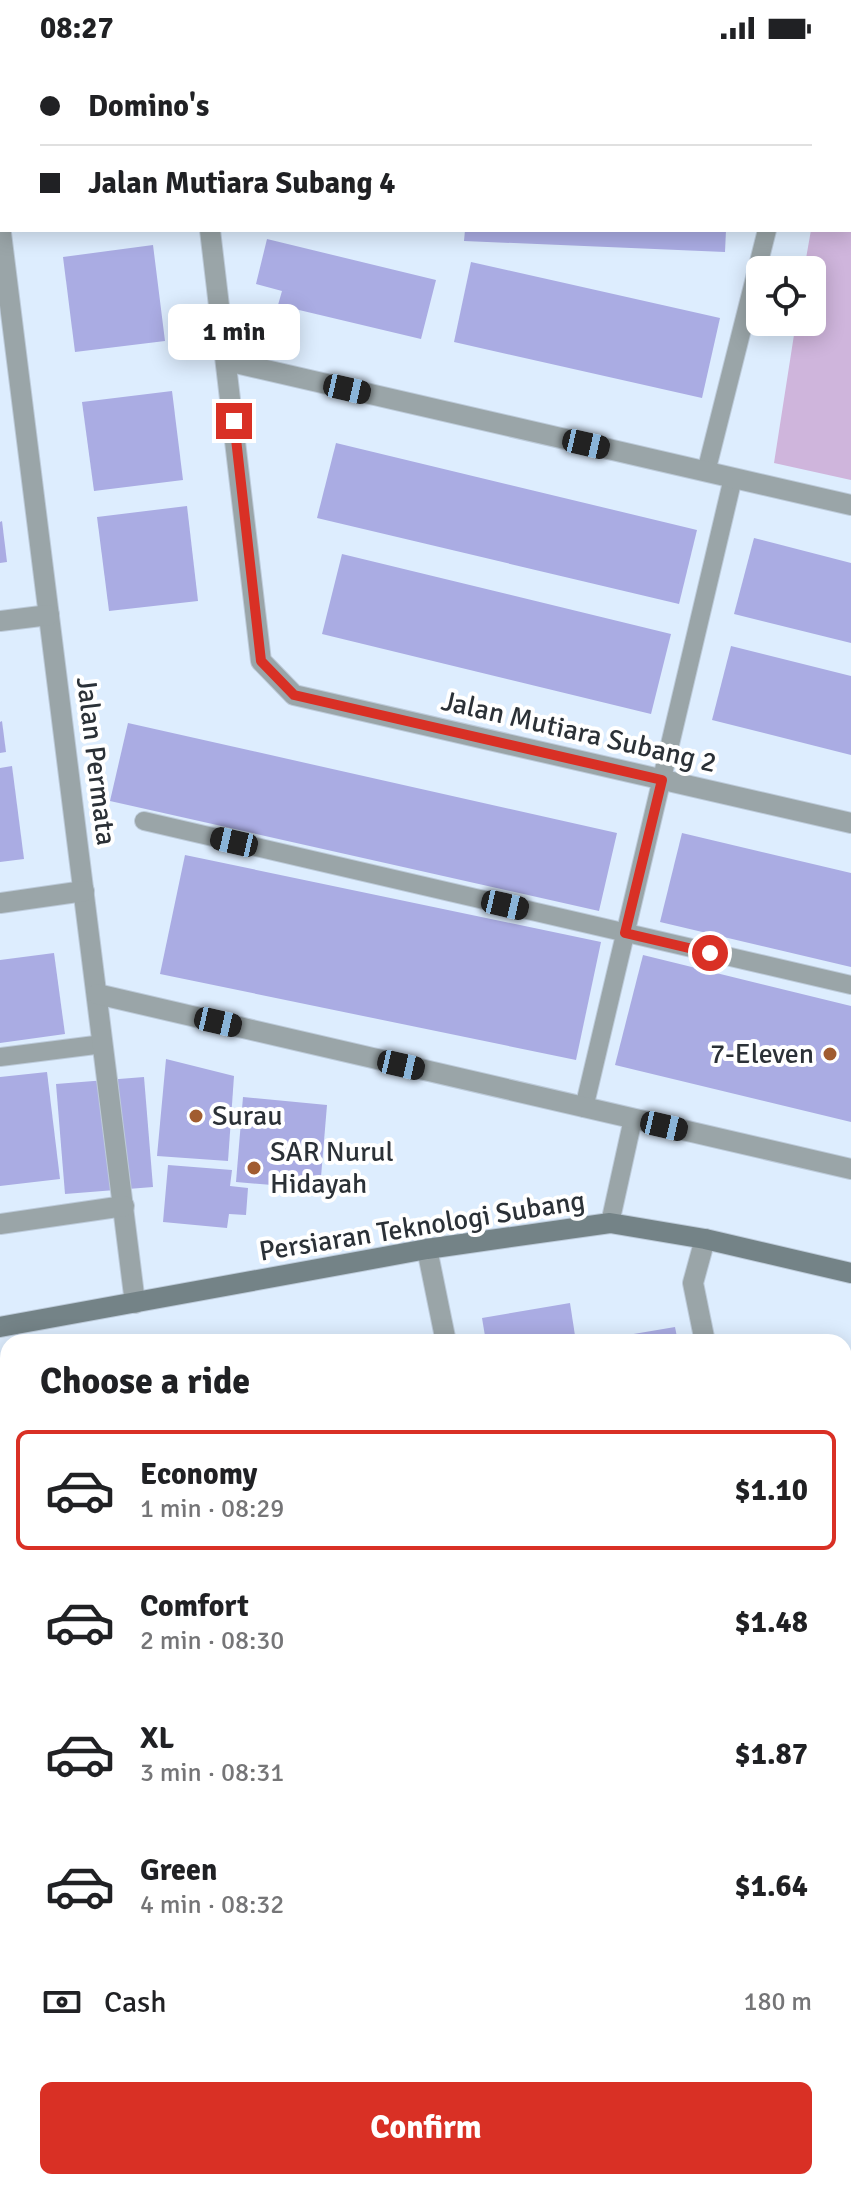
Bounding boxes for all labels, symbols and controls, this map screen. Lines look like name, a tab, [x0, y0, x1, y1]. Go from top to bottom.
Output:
text: 08:27	[40, 10, 114, 47]
text: Domino's	[88, 88, 209, 125]
text: Jalan Mutiara Subang 4	[88, 165, 395, 202]
map controls	[746, 256, 826, 336]
button: locate	[746, 256, 826, 336]
callout: 1 min	[168, 305, 300, 361]
text: 1 min	[203, 316, 265, 348]
car	[321, 372, 373, 406]
route end	[216, 403, 252, 439]
car	[560, 427, 612, 461]
street label: Jalan Permata	[69, 675, 123, 847]
street label: Jalan Mutiara Subang 2	[438, 684, 720, 780]
car	[208, 825, 260, 859]
car	[479, 888, 531, 922]
route start	[692, 935, 728, 971]
car	[192, 1005, 244, 1039]
place label: 7-Eleven	[710, 1037, 814, 1071]
marker: 7-Eleven	[821, 1045, 839, 1063]
car	[375, 1048, 427, 1082]
place label: Surau	[212, 1099, 282, 1133]
marker: Surau	[187, 1107, 205, 1125]
car	[638, 1109, 690, 1143]
place label: SAR Nurul Hidayah	[270, 1135, 394, 1201]
marker: SAR Nurul Hidayah	[245, 1159, 263, 1177]
street label: Persiaran Teknologi Subang	[257, 1183, 587, 1269]
text: Choose a ride	[40, 1359, 250, 1404]
icon: car	[44, 1454, 116, 1526]
text: Economy	[140, 1456, 257, 1493]
text: $1.10	[735, 1472, 808, 1509]
text: 1 min · 08:29	[140, 1493, 284, 1525]
icon: car	[44, 1586, 116, 1658]
text: Comfort	[140, 1588, 249, 1625]
text: $1.48	[735, 1604, 808, 1641]
text: 2 min · 08:30	[140, 1625, 284, 1657]
icon: car	[44, 1718, 116, 1790]
text: XL	[140, 1720, 174, 1757]
text: $1.87	[735, 1736, 808, 1773]
text: 3 min · 08:31	[140, 1757, 284, 1789]
icon: car	[44, 1850, 116, 1922]
text: Green	[140, 1852, 217, 1889]
text: $1.64	[735, 1868, 808, 1905]
text: 4 min · 08:32	[140, 1889, 284, 1921]
icon: cash	[40, 1980, 84, 2024]
text: Cash	[104, 1984, 167, 2021]
text: 180 m	[743, 1986, 812, 2018]
button: Confirm	[40, 2082, 812, 2174]

